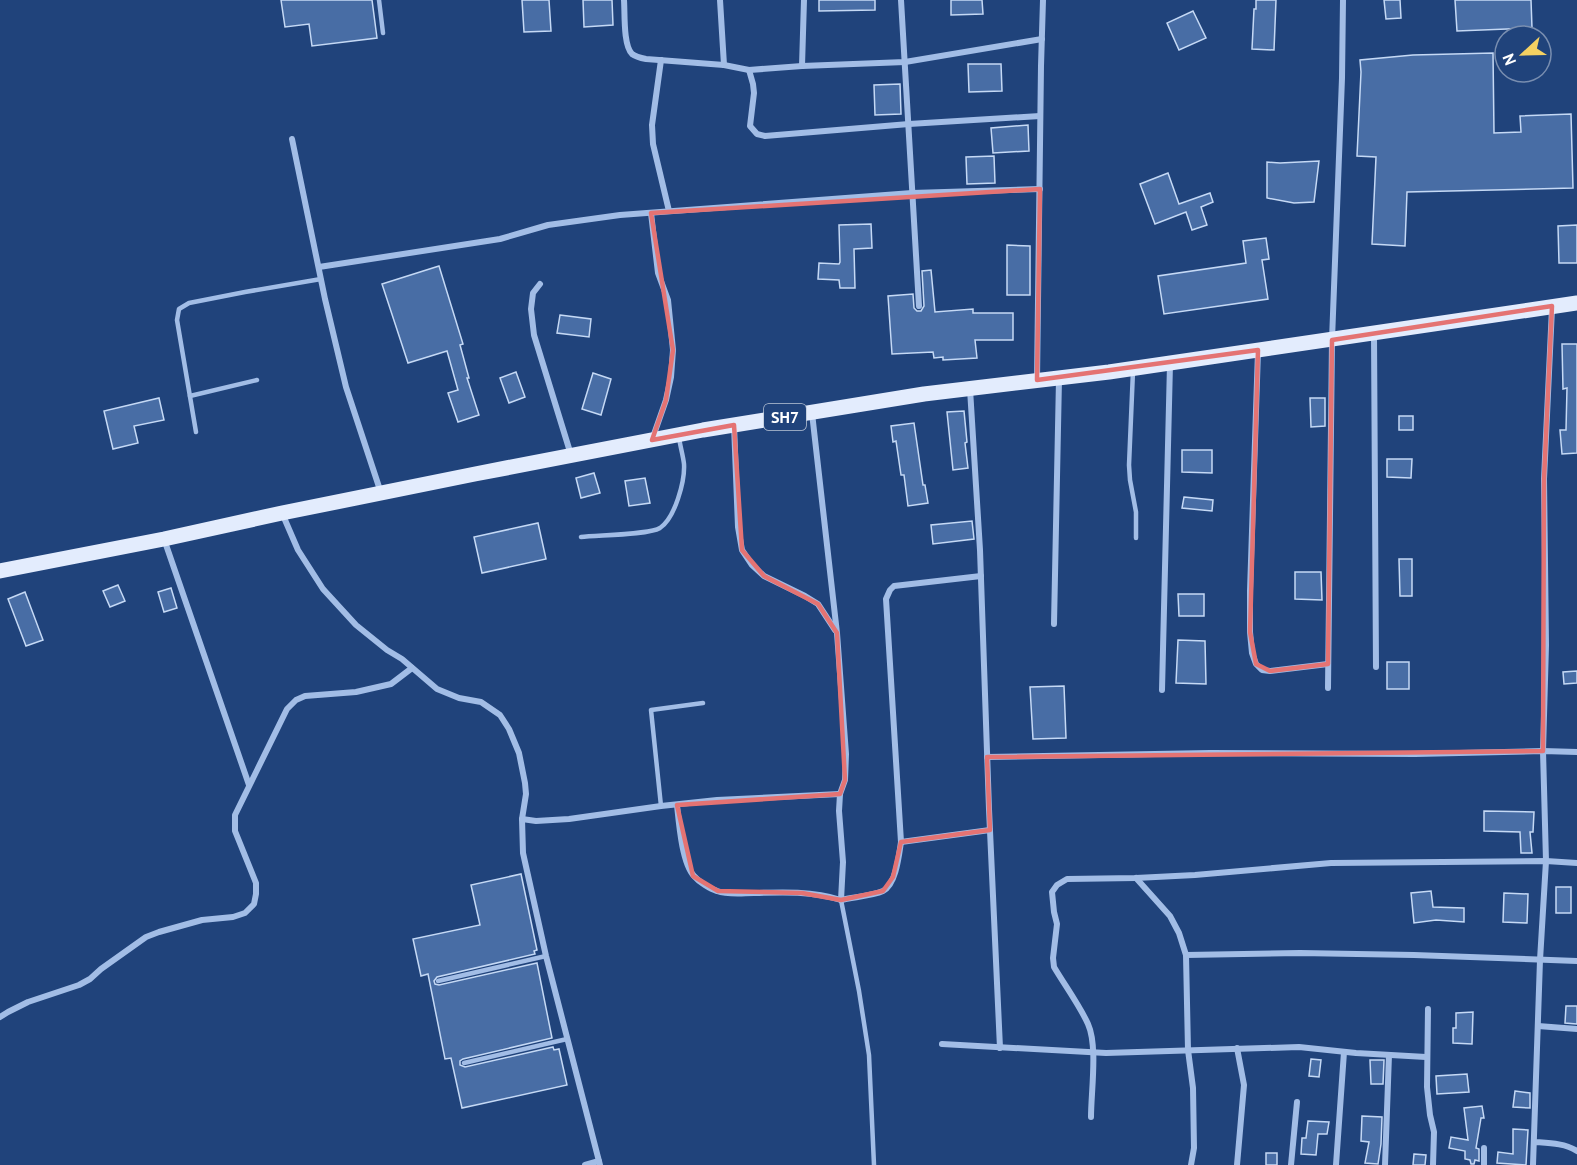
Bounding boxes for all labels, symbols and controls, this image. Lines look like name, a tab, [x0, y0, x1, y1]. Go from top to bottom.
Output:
north arrow	[1493, 24, 1553, 84]
text: N	[1498, 51, 1520, 68]
road number: SH7	[764, 404, 806, 430]

